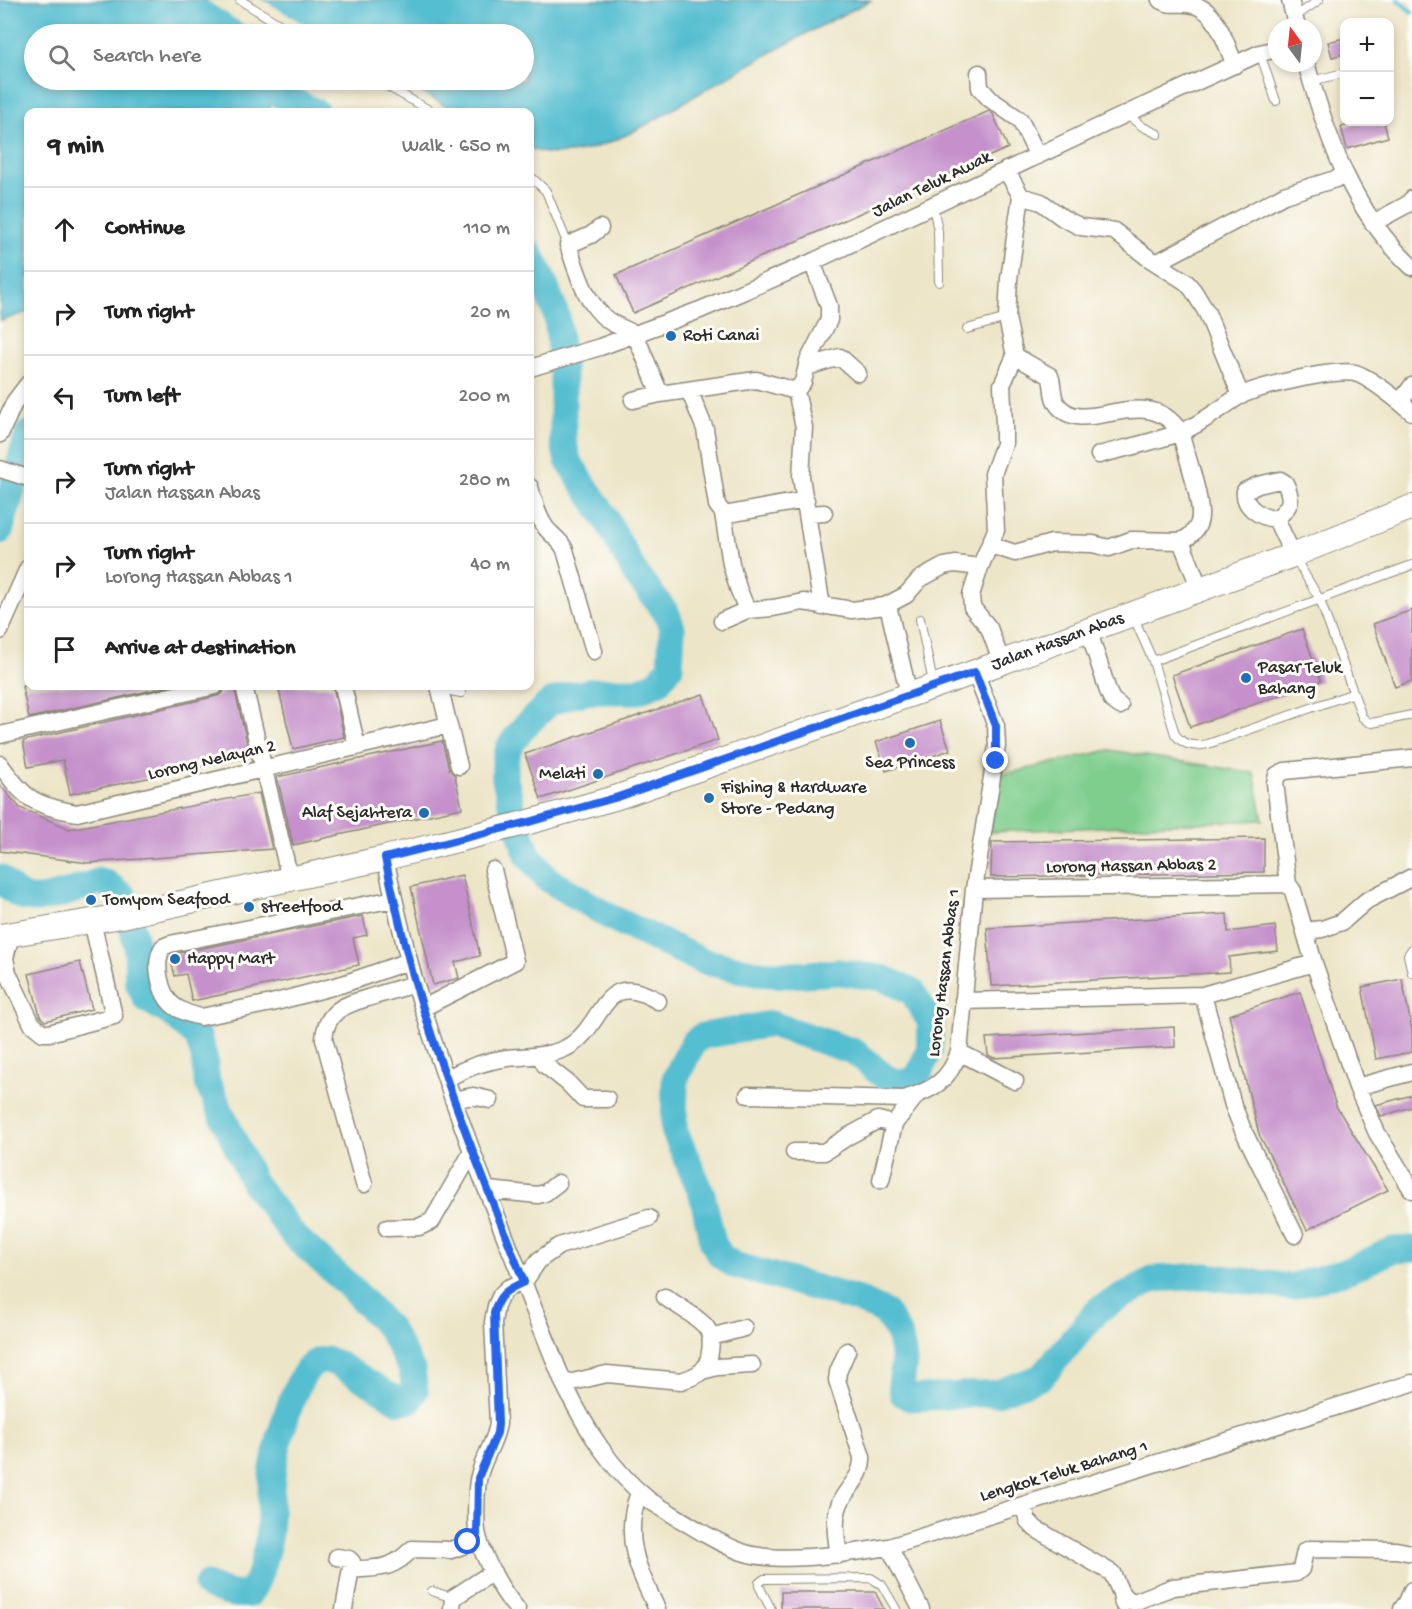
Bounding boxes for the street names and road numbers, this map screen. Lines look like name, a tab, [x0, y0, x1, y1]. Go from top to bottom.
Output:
street label: Jalan Teluk Awak	[869, 146, 997, 223]
street label: Jalan Hassan Abas	[988, 607, 1128, 676]
street label: Lorong Nelayan 2	[146, 736, 278, 786]
street label: Lorong Hassan Abbas 2	[1046, 855, 1217, 879]
street label: Lorong Hassan Abbas 1	[924, 888, 966, 1058]
street label: Lengkok Teluk Bahang 1	[978, 1436, 1150, 1508]

